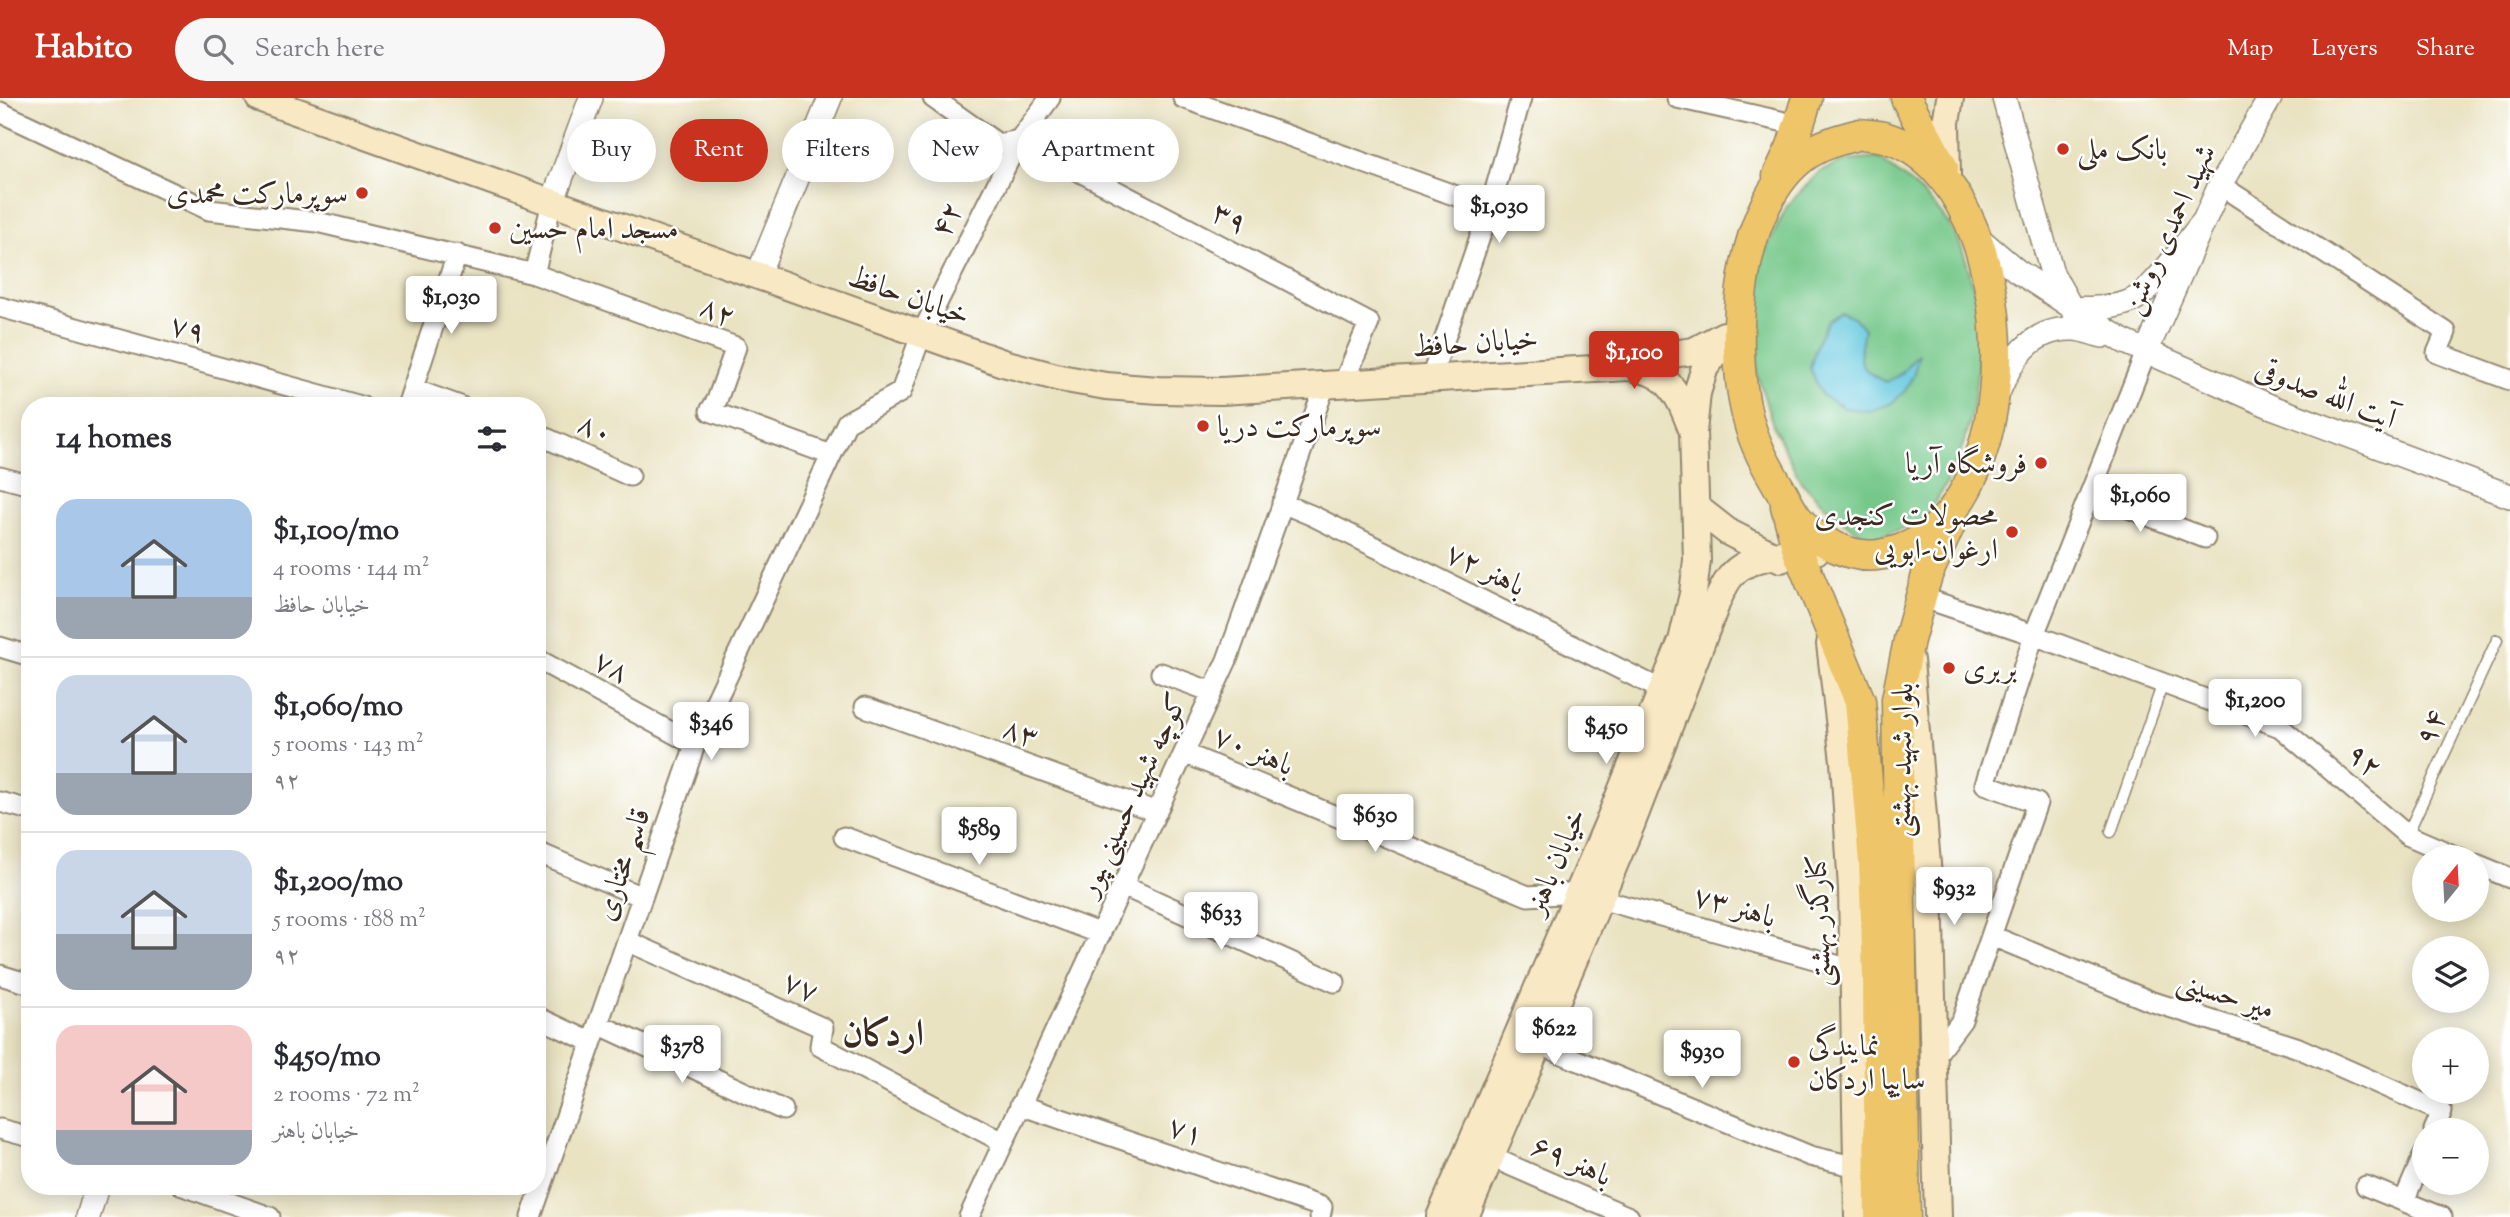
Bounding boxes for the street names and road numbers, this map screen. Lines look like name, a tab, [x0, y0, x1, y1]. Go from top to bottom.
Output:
street label: شهید احمدی روشن	[2112, 138, 2228, 322]
street label: ۳۹	[1203, 192, 1254, 246]
street label: ۴۲	[921, 195, 975, 246]
street label: خیابان حافظ	[841, 256, 975, 338]
street label: ۸۲	[692, 287, 742, 340]
street label: ۷۹	[165, 305, 210, 356]
street label: خیابان حافظ	[1411, 319, 1540, 370]
street label: آیت الله صدوقی	[2248, 345, 2407, 443]
street label: ۸۰	[570, 403, 620, 457]
street label: باهنر ۷۲	[1438, 533, 1532, 609]
street label: ۷۸	[585, 641, 637, 696]
street label: بلوار شهید بهشتی	[1881, 682, 1926, 838]
street label: کوچه شهید حسینی ‍پور	[1067, 686, 1200, 907]
street label: ۹۴	[2405, 703, 2459, 753]
street label: ۸۳	[996, 708, 1044, 761]
street label: باهنر ۷۰	[1206, 716, 1300, 789]
street label: ۹۲	[2336, 734, 2391, 790]
street label: خیابان باهنر	[1514, 802, 1599, 925]
street label: قاسم مختاری	[585, 803, 668, 929]
street label: کنارگذر بهشتی	[1795, 854, 1844, 988]
street label: باهنر ۷۳	[1688, 876, 1781, 941]
street label: میر حسینی	[2171, 960, 2280, 1032]
street label: ۷۷	[775, 962, 825, 1015]
street label: ۷۱	[1162, 1106, 1209, 1158]
street label: باهنر ۶۹	[1524, 1126, 1618, 1199]

